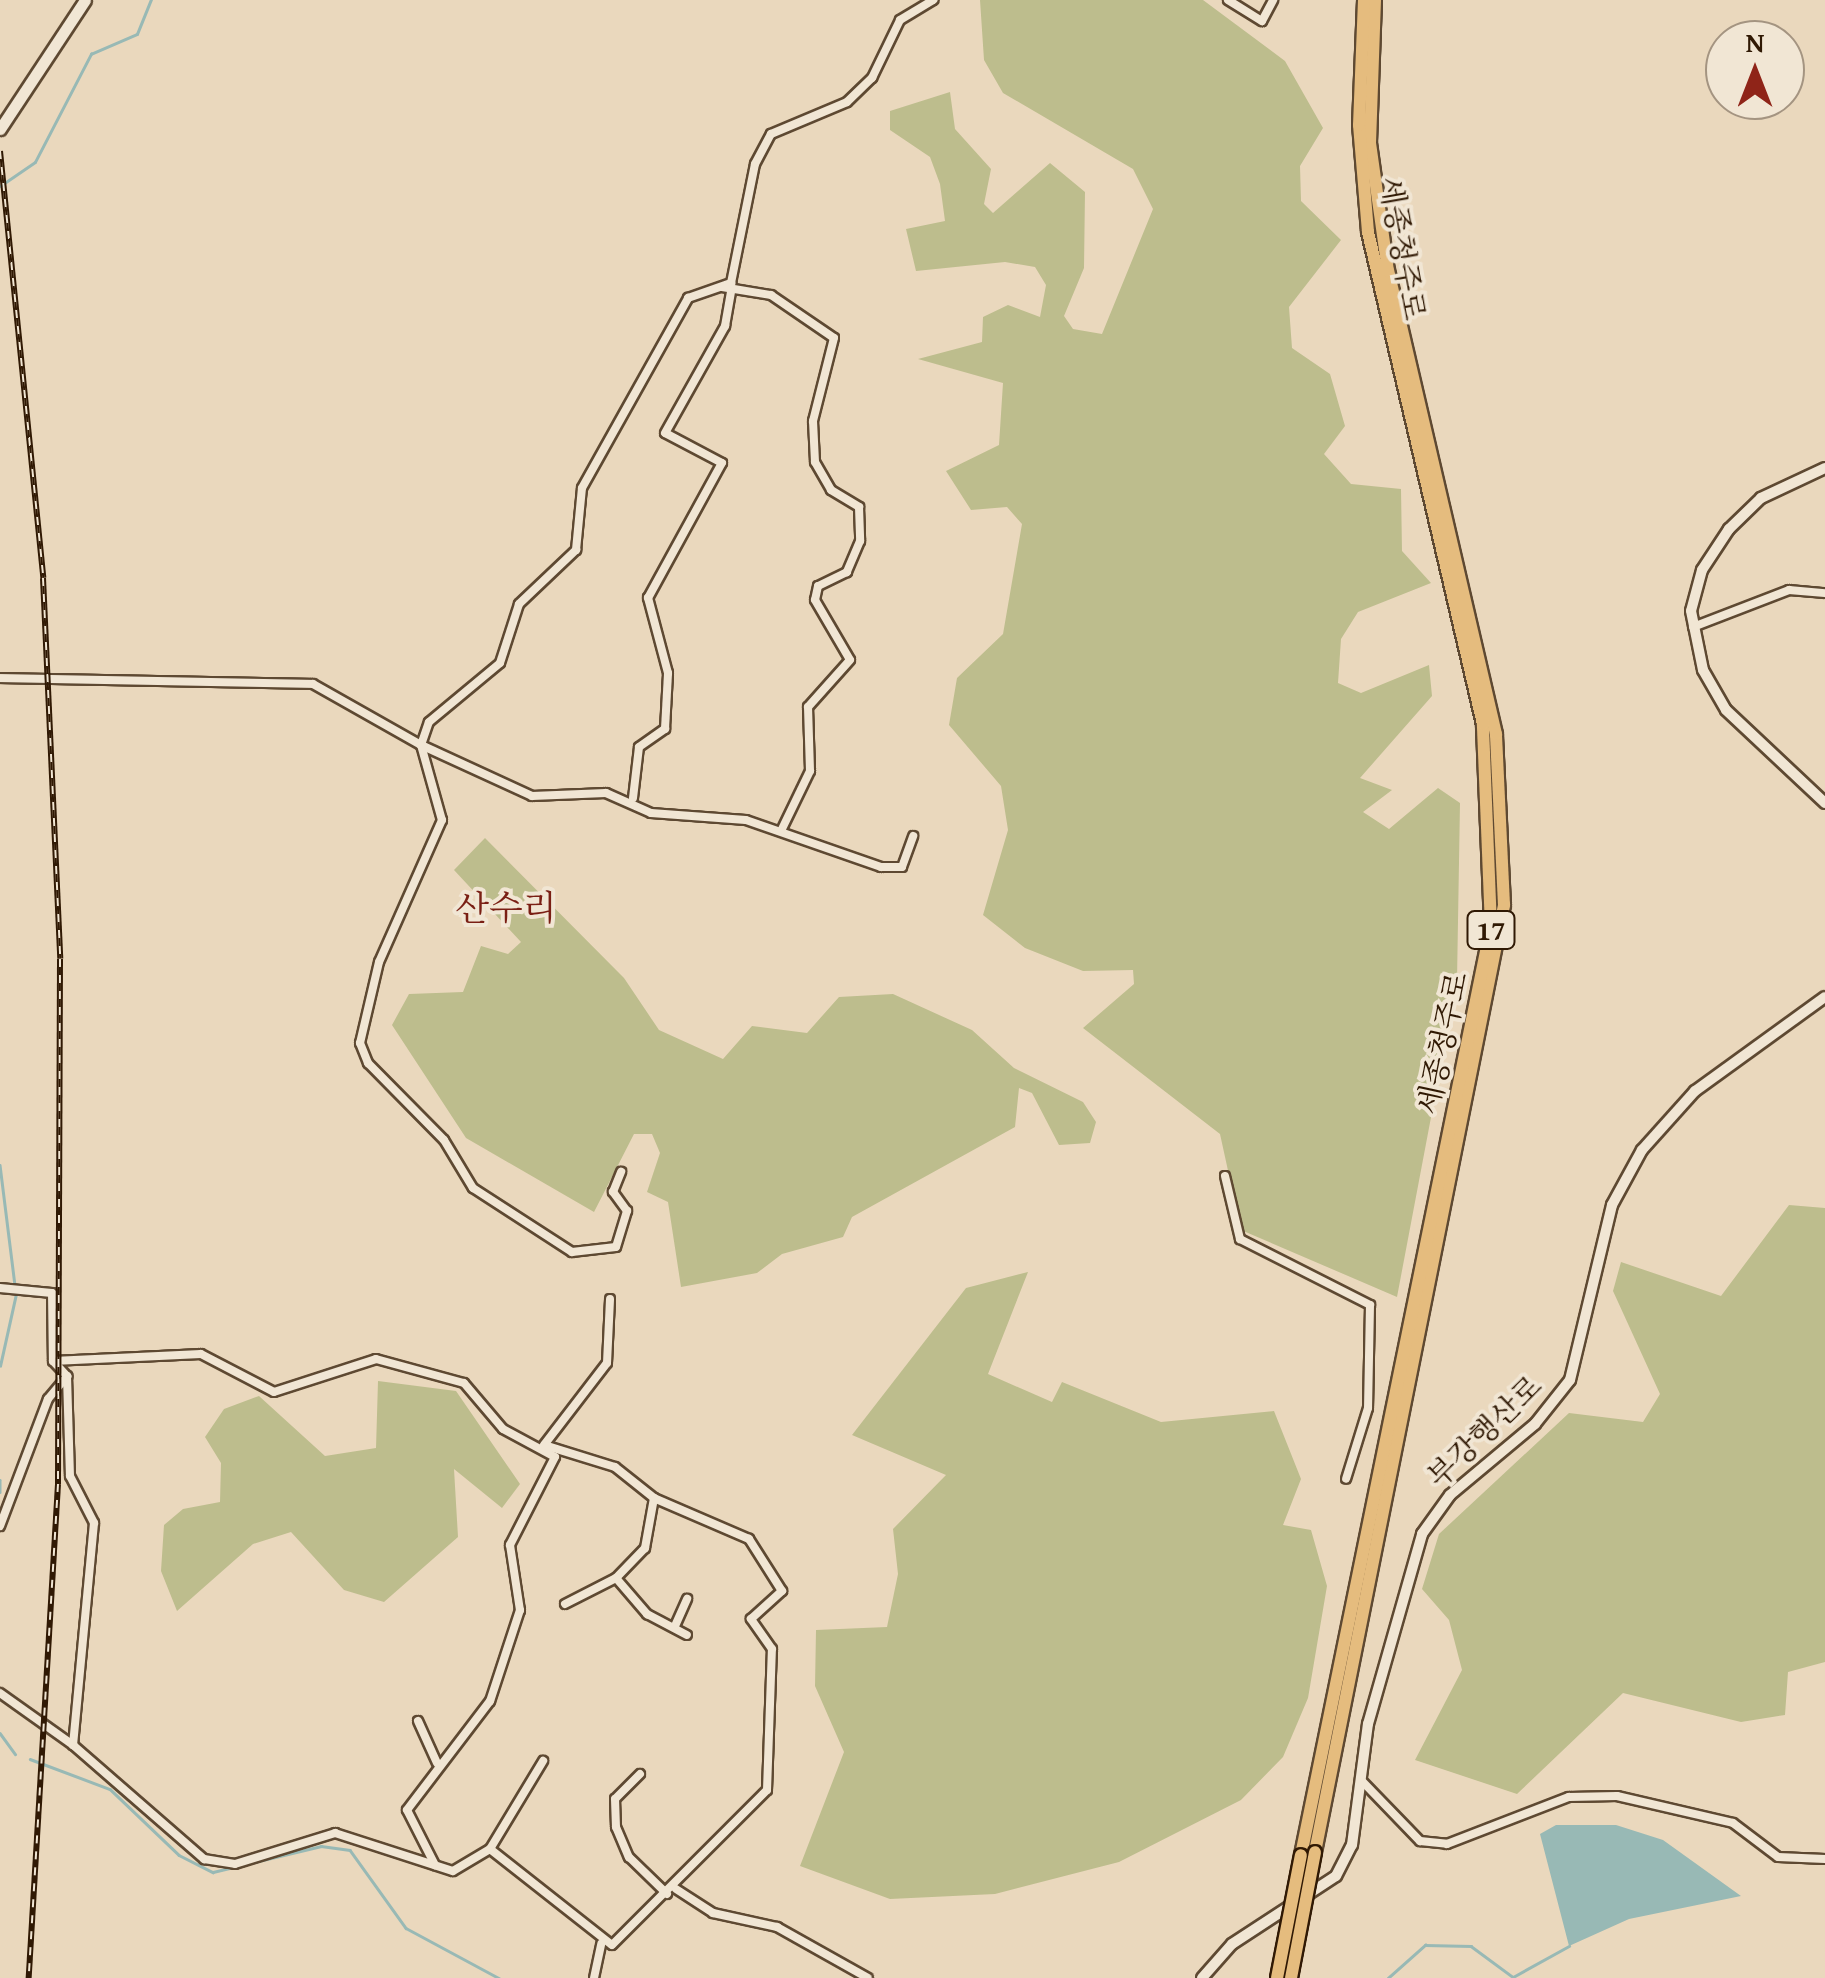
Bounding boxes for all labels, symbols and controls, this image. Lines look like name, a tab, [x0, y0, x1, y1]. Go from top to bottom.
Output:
north arrow	[1705, 20, 1805, 120]
text: N	[1746, 21, 1764, 62]
street label: 세종청주로	[1373, 174, 1433, 322]
district label: 산수리	[455, 887, 557, 929]
road number: 17	[1466, 907, 1516, 953]
street label: 세종청주로	[1409, 968, 1475, 1118]
street label: 부강행산로	[1419, 1368, 1549, 1494]

